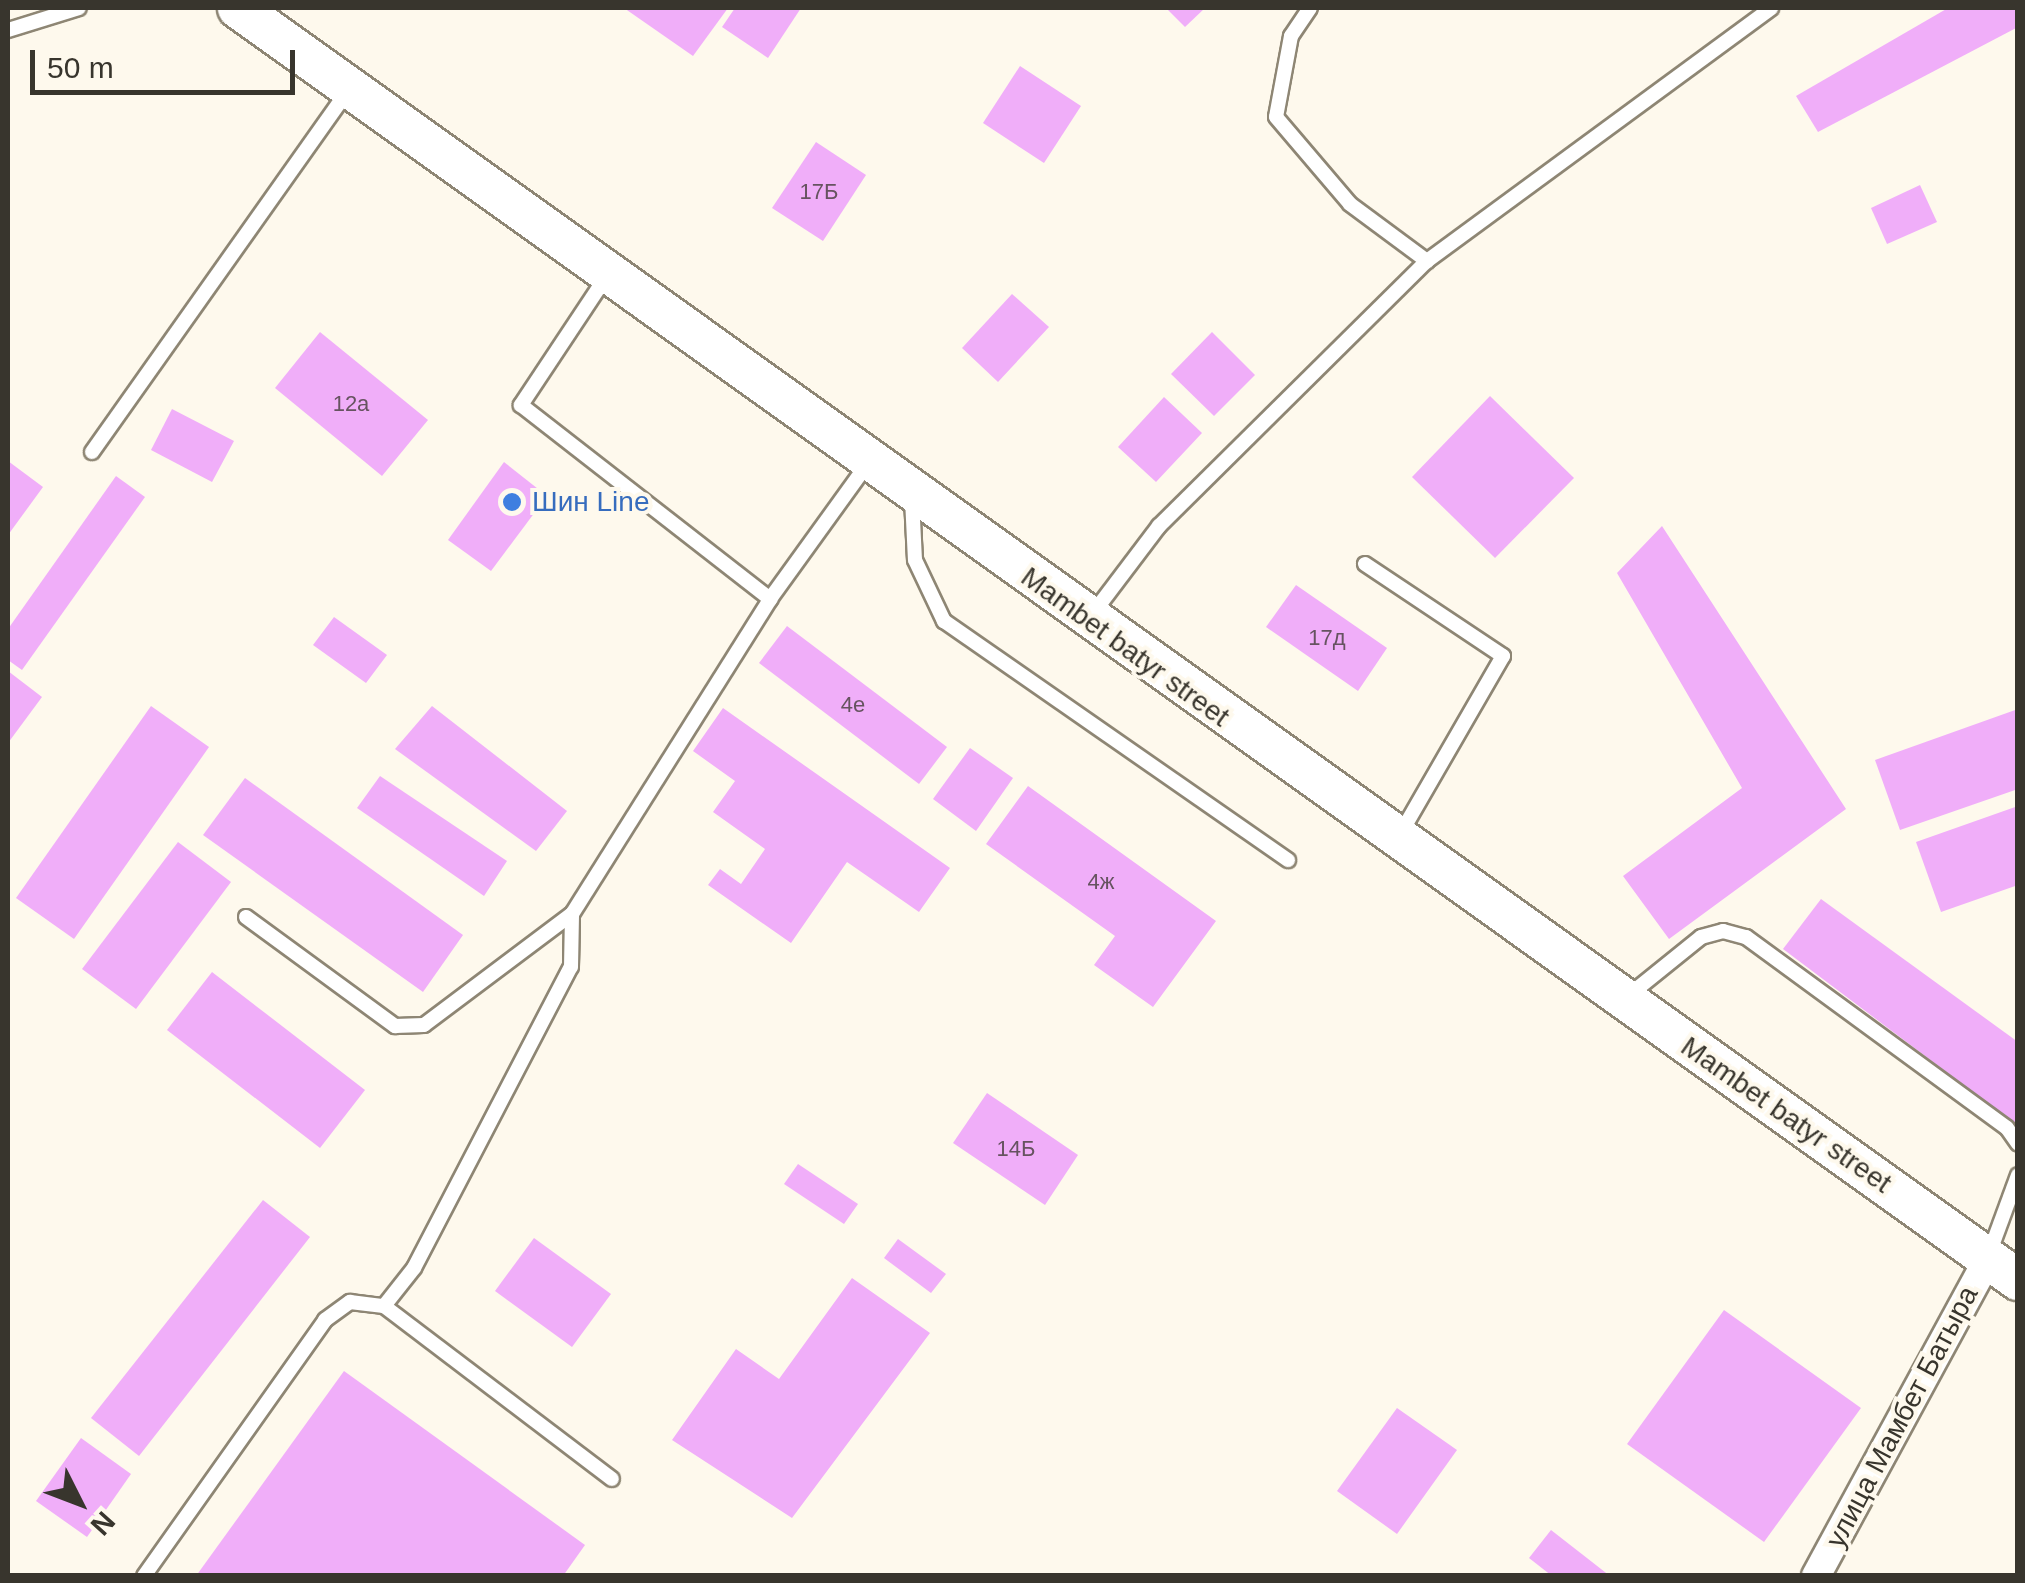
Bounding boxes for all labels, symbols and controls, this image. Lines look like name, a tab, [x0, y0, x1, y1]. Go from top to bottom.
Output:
scale bar	[35, 30, 300, 92]
text: 50 m	[47, 51, 114, 84]
house number: 17Б	[800, 179, 838, 205]
house number: 12а	[333, 391, 369, 417]
place label: Шин Line	[532, 485, 649, 519]
marker: Шин Line	[501, 491, 523, 513]
street label: Mambet batyr street	[1014, 560, 1236, 734]
house number: 17д	[1308, 625, 1346, 651]
house number: 4е	[841, 692, 865, 718]
house number: 4ж	[1088, 869, 1114, 895]
street label: Mambet batyr street	[1674, 1030, 1898, 1200]
house number: 14Б	[997, 1136, 1035, 1162]
street label: улица Мамбет Батыра	[1819, 1281, 1985, 1553]
north arrow	[30, 1453, 130, 1553]
text: N	[84, 1506, 121, 1541]

